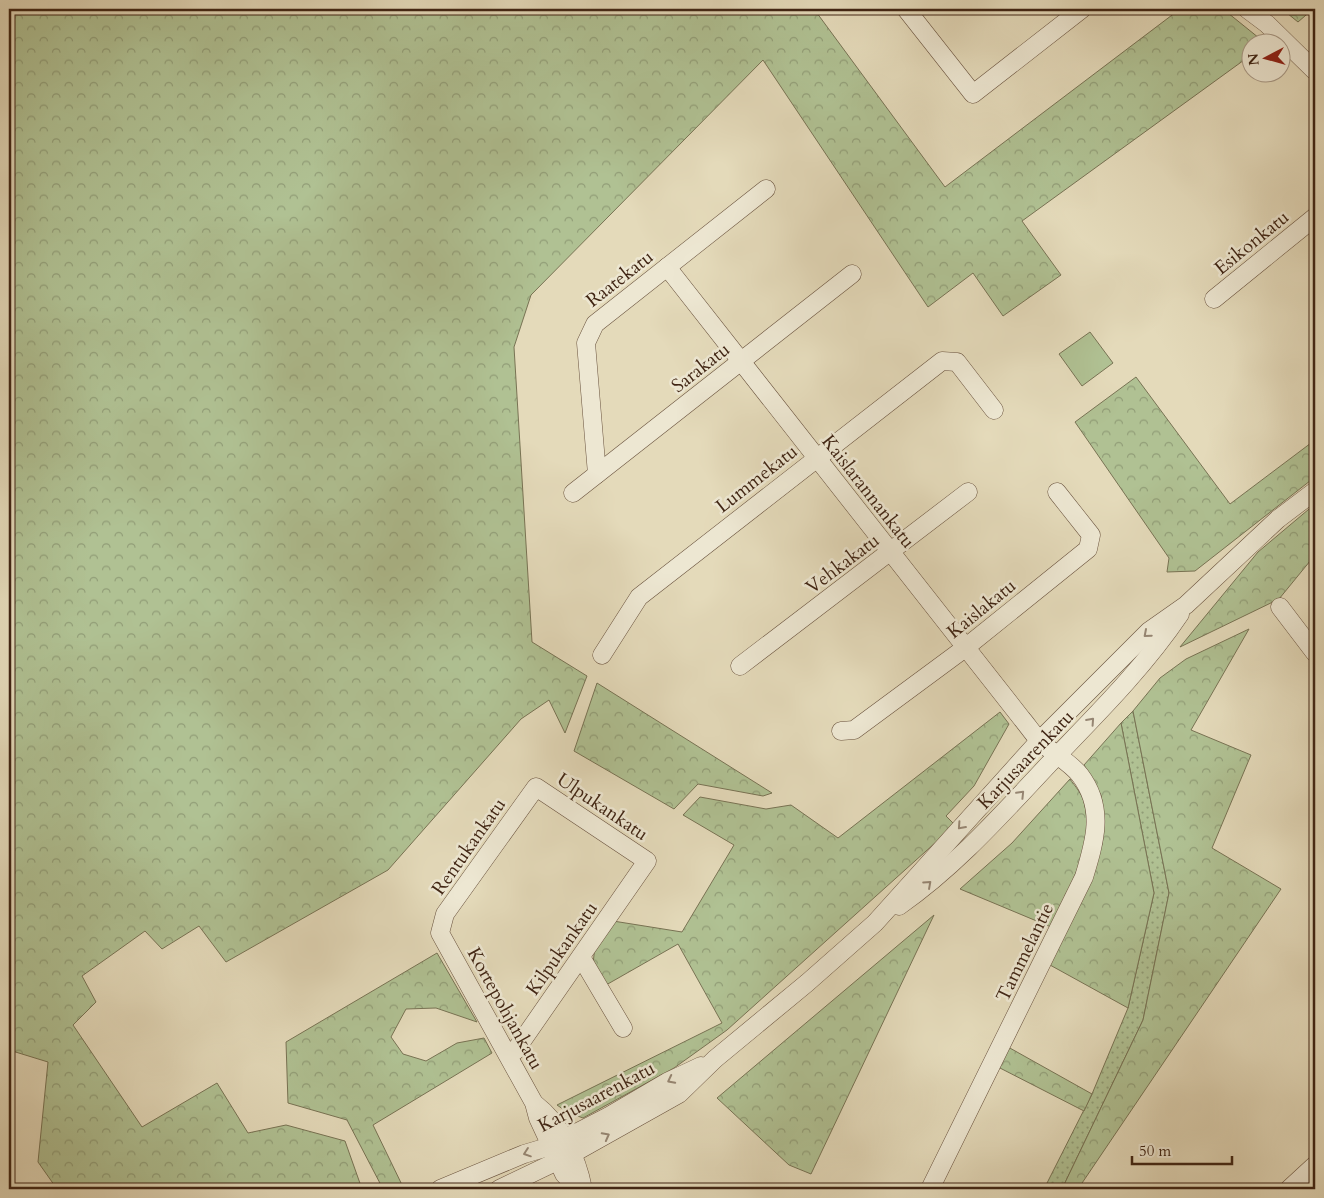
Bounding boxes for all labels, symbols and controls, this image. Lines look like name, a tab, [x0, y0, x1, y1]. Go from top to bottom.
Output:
north arrow	[1242, 32, 1292, 82]
text: N	[1243, 52, 1264, 66]
street label: Esikonkatu	[1209, 205, 1295, 281]
street label: Raatekatu	[580, 244, 659, 313]
street label: Sarakatu	[666, 337, 735, 399]
street label: Kaislarannankatu	[816, 429, 921, 554]
street label: Lummekatu	[710, 439, 803, 519]
street label: Vehkakatu	[800, 527, 885, 600]
street label: Kaislakatu	[942, 573, 1022, 645]
one-way arrow	[1143, 628, 1152, 637]
street label: Karjusaarenkatu	[972, 704, 1080, 815]
one-way arrow	[1085, 717, 1094, 726]
street label: Ulpukankatu	[552, 767, 653, 847]
one-way arrow	[1015, 791, 1024, 800]
street label: Rentukankatu	[426, 793, 512, 900]
one-way arrow	[958, 821, 967, 830]
one-way arrow	[923, 881, 932, 890]
street label: Kilpukankatu	[520, 897, 604, 1001]
street label: Tammelantie	[990, 899, 1060, 1006]
street label: Kortepohjankatu	[461, 943, 549, 1074]
street label: Karjusaarenkatu	[533, 1055, 660, 1139]
one-way arrow	[668, 1074, 677, 1084]
one-way arrow	[600, 1132, 609, 1142]
scale bar	[1132, 1133, 1232, 1165]
text: 50 m	[1139, 1141, 1171, 1161]
one-way arrow	[523, 1147, 531, 1157]

